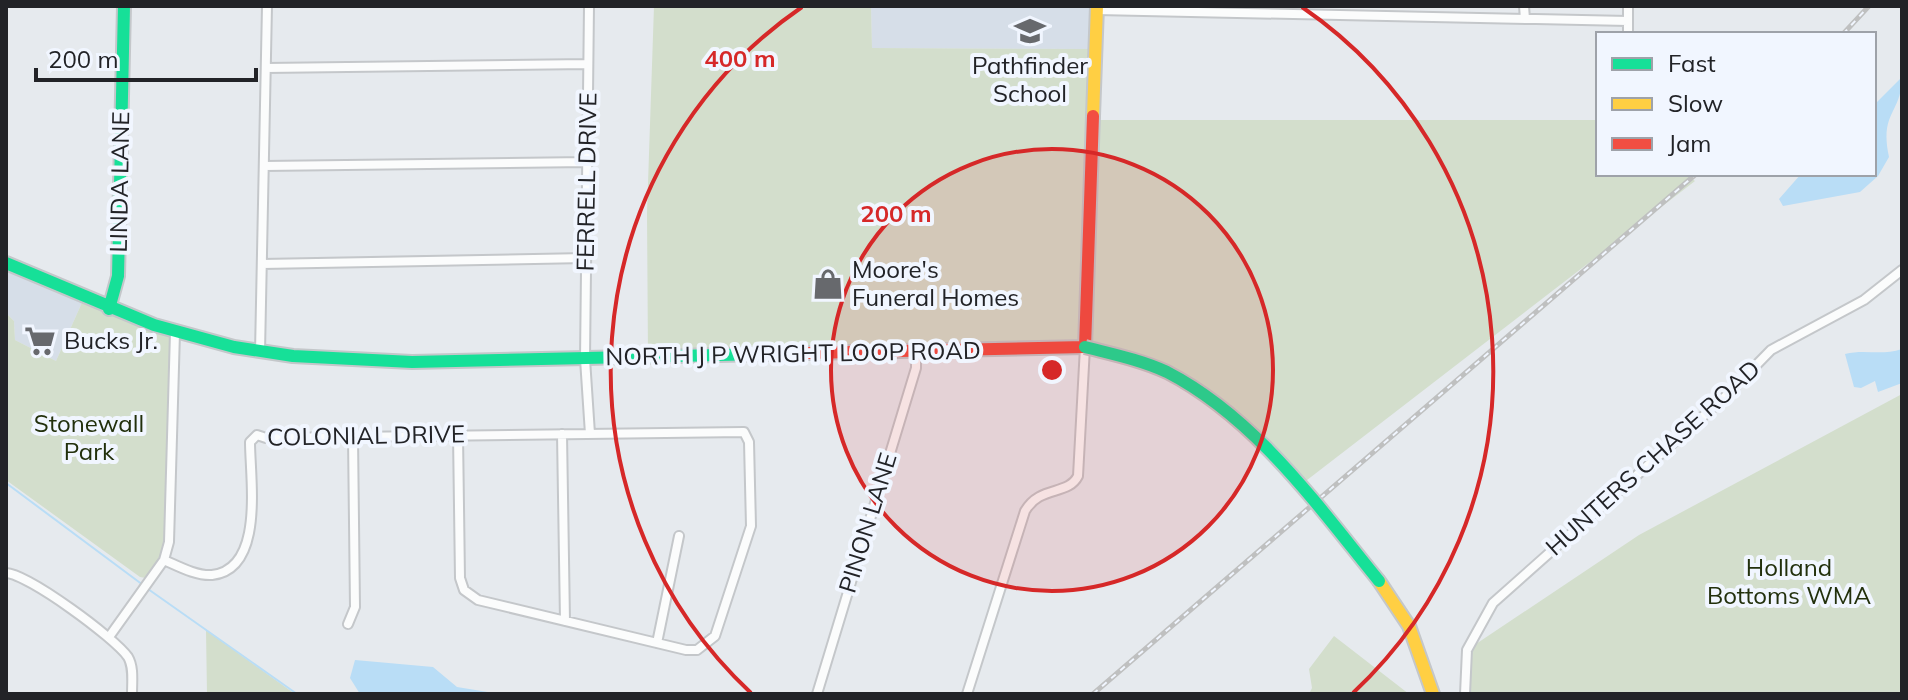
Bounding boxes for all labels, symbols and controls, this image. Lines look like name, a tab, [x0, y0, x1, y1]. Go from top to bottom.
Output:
school or university icon: Pathfinder School	[1013, 14, 1047, 48]
scale bar	[36, 32, 256, 82]
legend	[1596, 32, 1876, 176]
text: 400 m	[704, 43, 776, 73]
text: 200 m	[48, 44, 119, 74]
text: Fast	[1668, 48, 1716, 78]
place label: Pathfinder School	[972, 50, 1088, 108]
text: Slow	[1668, 88, 1723, 118]
street label: FERRELL DRIVE	[569, 92, 603, 272]
street label: LINDA LANE	[103, 111, 135, 253]
text: Jam	[1668, 128, 1711, 158]
text: 200 m	[860, 198, 932, 228]
place label: Moore's Funeral Homes	[852, 254, 1019, 312]
shop icon: Moore's Funeral Homes	[811, 267, 845, 301]
supermarket icon: Bucks Jr.	[23, 324, 57, 358]
place label: Bucks Jr.	[64, 325, 158, 355]
street label: NORTH J P WRIGHT LOOP ROAD	[605, 335, 981, 371]
street label: HUNTERS CHASE ROAD	[1539, 353, 1766, 561]
centre of rings	[1038, 356, 1066, 384]
park label: Stonewall Park	[34, 408, 144, 466]
street label: COLONIAL DRIVE	[267, 418, 465, 452]
street label: PINON LANE	[832, 449, 903, 596]
park label: Holland Bottoms WMA	[1707, 552, 1871, 610]

